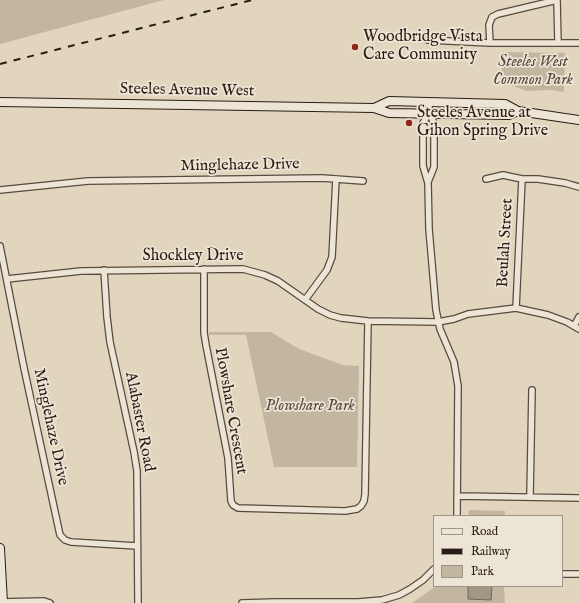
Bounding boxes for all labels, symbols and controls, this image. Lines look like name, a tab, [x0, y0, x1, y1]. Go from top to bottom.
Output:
place label: Woodbridge Vista Care Community	[363, 28, 483, 66]
marker: Woodbridge Vista Care Community	[350, 42, 360, 52]
park label: Steeles West Common Park	[493, 53, 573, 91]
street label: Steeles Avenue West	[120, 80, 254, 102]
place label: Steeles Avenue at Gihon Spring Drive	[417, 104, 548, 142]
marker: Steeles Avenue at Gihon Spring Drive	[404, 118, 414, 128]
street label: Minglehaze Drive	[180, 155, 300, 177]
street label: Beulah Street	[494, 198, 518, 288]
street label: Shockley Drive	[143, 247, 243, 267]
street label: Plowshare Crescent	[209, 346, 251, 476]
street label: Minglehaze Drive	[28, 367, 72, 487]
street label: Alabaster Road	[120, 370, 158, 474]
park label: Plowshare Park	[265, 397, 355, 417]
legend	[433, 515, 563, 587]
text: Road	[471, 524, 498, 539]
text: Railway	[471, 544, 510, 559]
text: Park	[471, 564, 494, 579]

